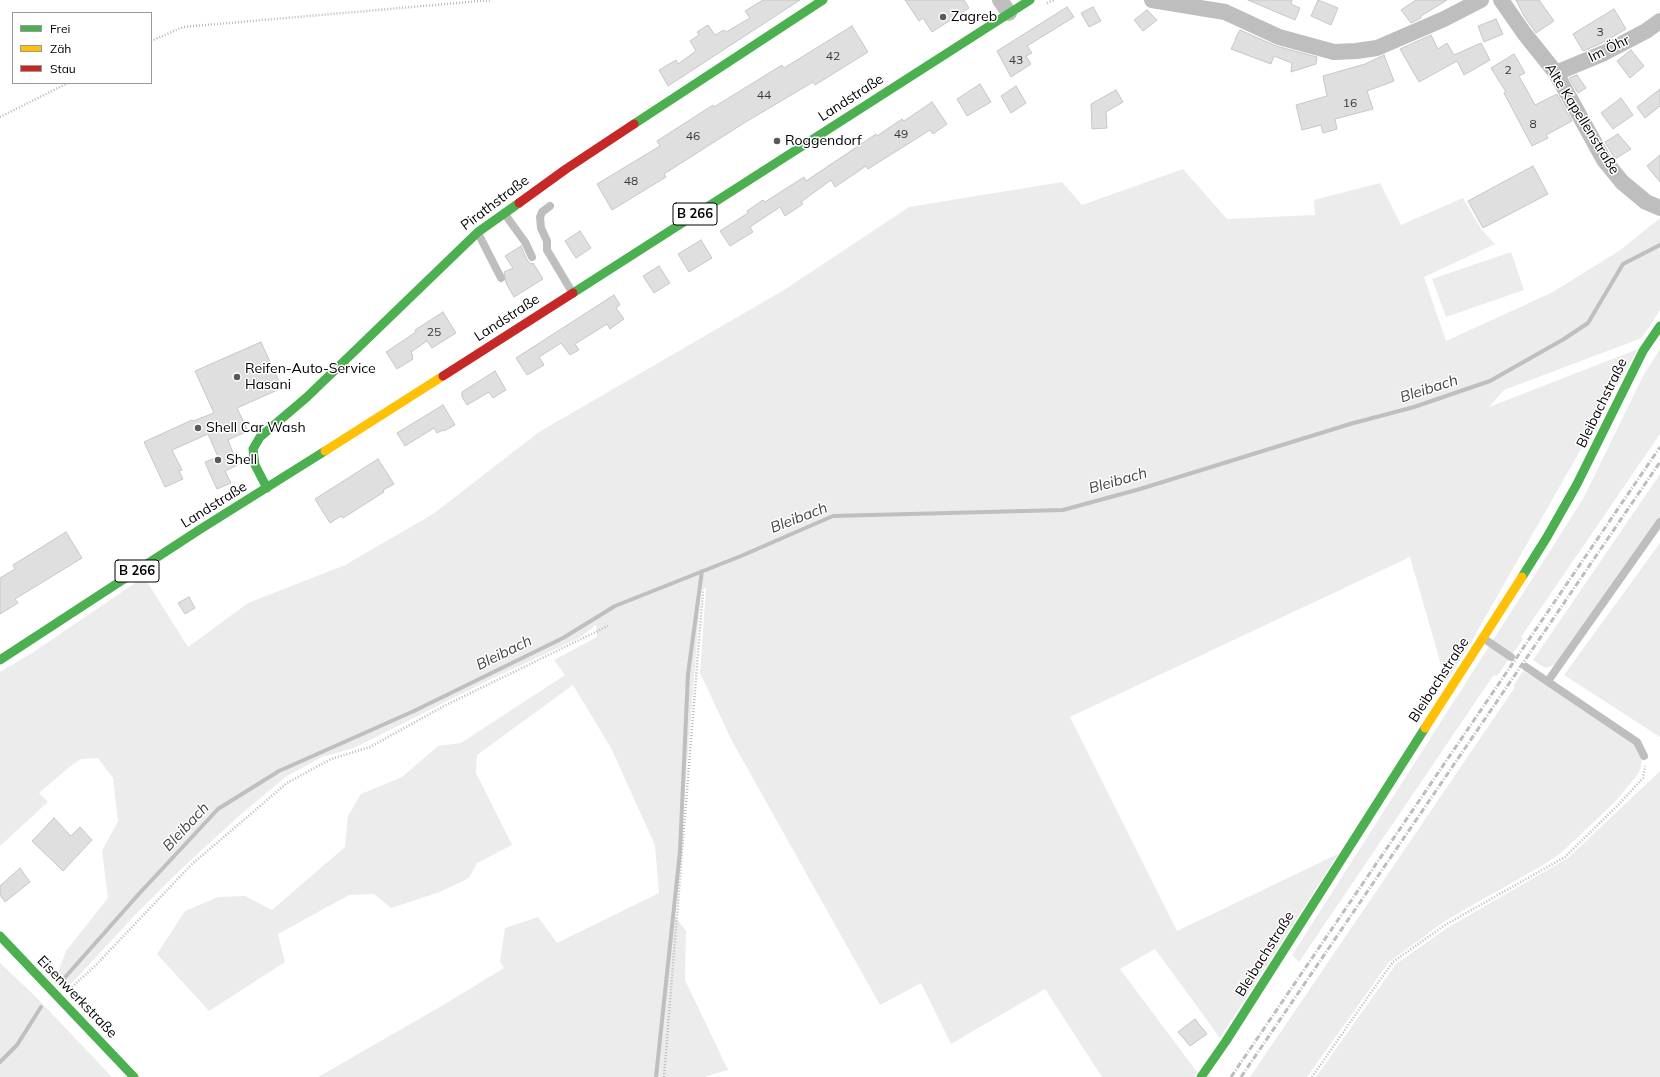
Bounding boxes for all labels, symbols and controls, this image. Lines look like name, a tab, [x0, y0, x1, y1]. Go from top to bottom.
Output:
place label: Zagreb	[951, 9, 997, 25]
legend	[12, 12, 152, 84]
marker: Zagreb	[938, 12, 948, 22]
text: Frei	[50, 21, 70, 36]
house number: 3	[1596, 25, 1604, 39]
street label: Im Öhr	[1586, 32, 1632, 66]
text: Zäh	[50, 41, 71, 56]
house number: 42	[826, 49, 840, 63]
house number: 43	[1009, 53, 1023, 67]
text: Stau	[50, 61, 76, 76]
street label: Alte Kapellenstraße	[1541, 61, 1623, 177]
house number: 2	[1504, 63, 1512, 77]
street label: Landstraße	[815, 71, 887, 125]
house number: 44	[757, 88, 771, 102]
house number: 16	[1343, 96, 1357, 110]
house number: 8	[1529, 117, 1537, 131]
house number: 49	[894, 127, 908, 141]
house number: 46	[686, 129, 700, 143]
place label: Roggendorf	[785, 133, 862, 149]
marker: Roggendorf	[772, 136, 782, 146]
street label: Pirathstraße	[458, 172, 532, 234]
house number: 48	[624, 174, 638, 188]
road number: B 266	[673, 203, 717, 225]
street label: Landstraße	[471, 291, 543, 345]
house number: 25	[427, 325, 441, 339]
street label: Bleibachstraße	[1573, 356, 1631, 450]
place label: Reifen-Auto-Service Hasani	[245, 361, 376, 394]
water label: Bleibach	[1398, 371, 1460, 407]
marker: Reifen-Auto-Service Hasani	[232, 372, 242, 382]
place label: Shell Car Wash	[206, 420, 306, 436]
marker: Shell Car Wash	[193, 423, 203, 433]
place label: Shell	[226, 452, 257, 468]
marker: Shell	[213, 455, 223, 465]
water label: Bleibach	[1087, 464, 1149, 498]
street label: Landstraße	[178, 478, 250, 532]
water label: Bleibach	[768, 499, 830, 537]
road number: B 266	[115, 560, 159, 582]
water label: Bleibach	[473, 632, 535, 674]
street label: Bleibachstraße	[1405, 635, 1473, 725]
water label: Bleibach	[159, 799, 213, 855]
street label: Bleibachstraße	[1232, 908, 1298, 1000]
street label: Eisenwerkstraße	[34, 952, 120, 1042]

